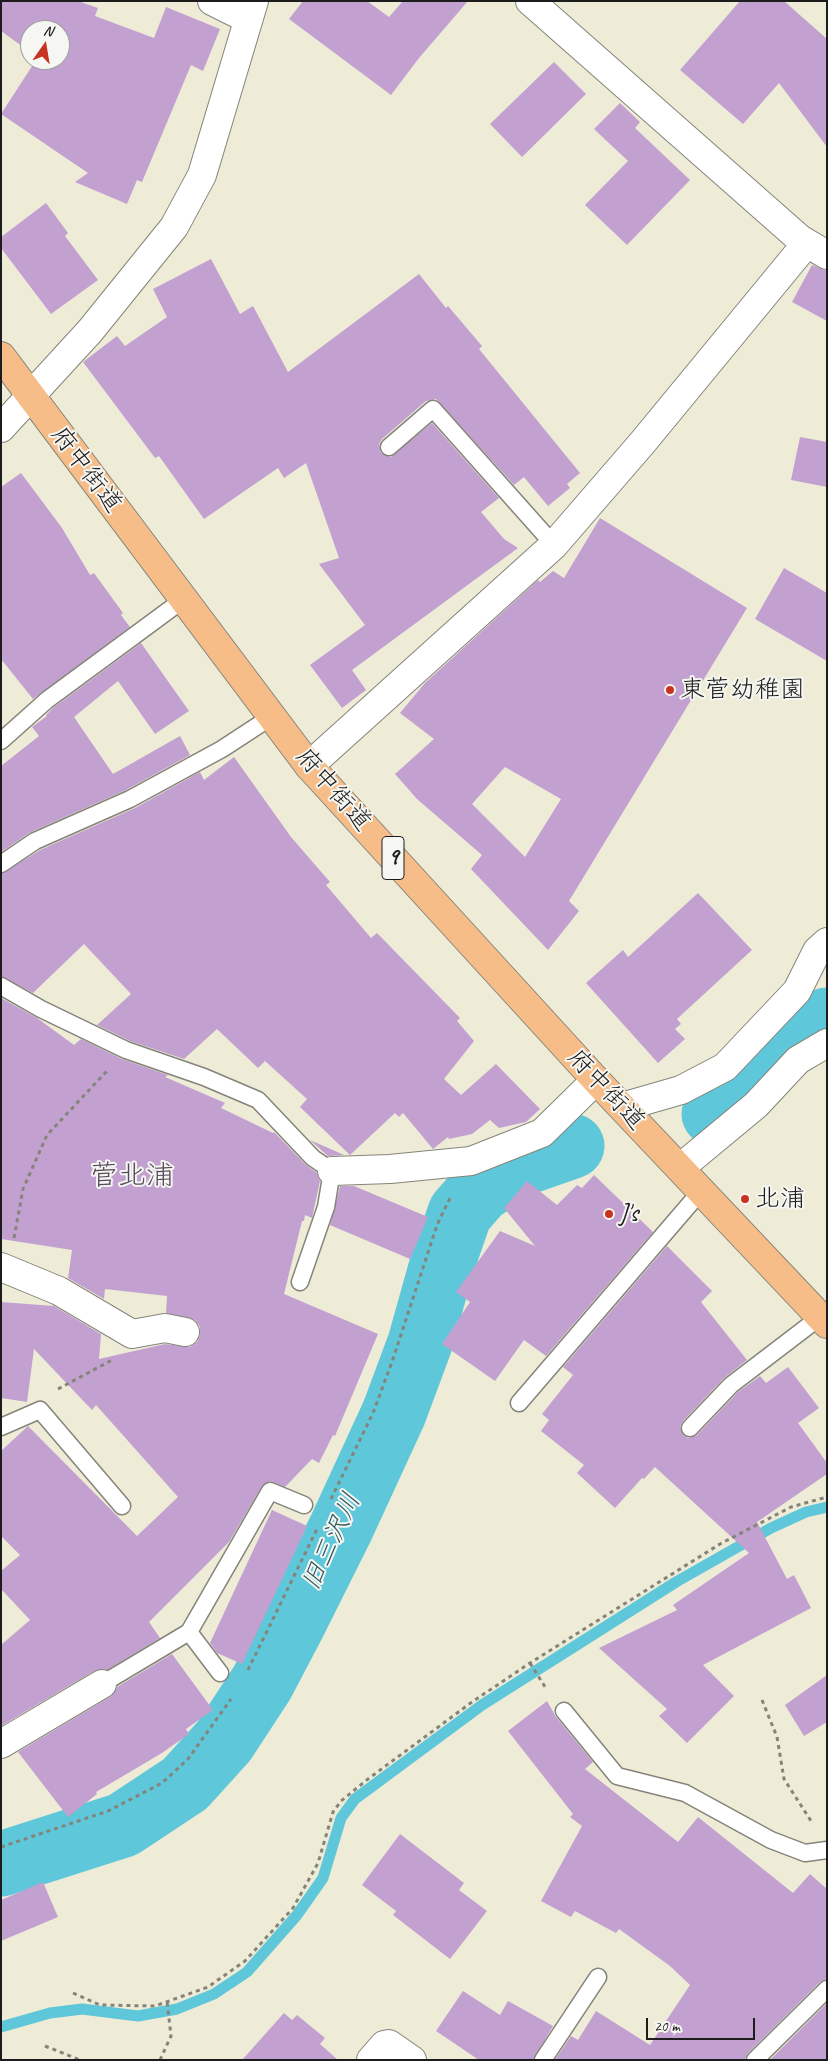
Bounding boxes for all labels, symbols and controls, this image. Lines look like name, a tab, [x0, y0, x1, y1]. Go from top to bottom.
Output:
north arrow	[20, 20, 70, 70]
text: N	[42, 22, 54, 40]
street label: 府中街道	[44, 421, 128, 519]
place label: 東菅幼稚園	[680, 675, 805, 705]
marker: 東菅幼稚園	[664, 684, 676, 696]
street label: 府中街道	[289, 742, 377, 838]
road number: 9	[382, 836, 404, 880]
street label: 府中街道	[561, 1043, 651, 1137]
district label: 菅北浦	[90, 1160, 174, 1194]
place label: 北浦	[755, 1184, 805, 1214]
marker: 北浦	[739, 1193, 751, 1205]
place label: J's	[619, 1199, 638, 1229]
marker: J's	[603, 1208, 615, 1220]
water label: 旧三沢川	[296, 1488, 368, 1596]
scale bar	[648, 2008, 757, 2040]
text: 20 m	[654, 2017, 680, 2036]

